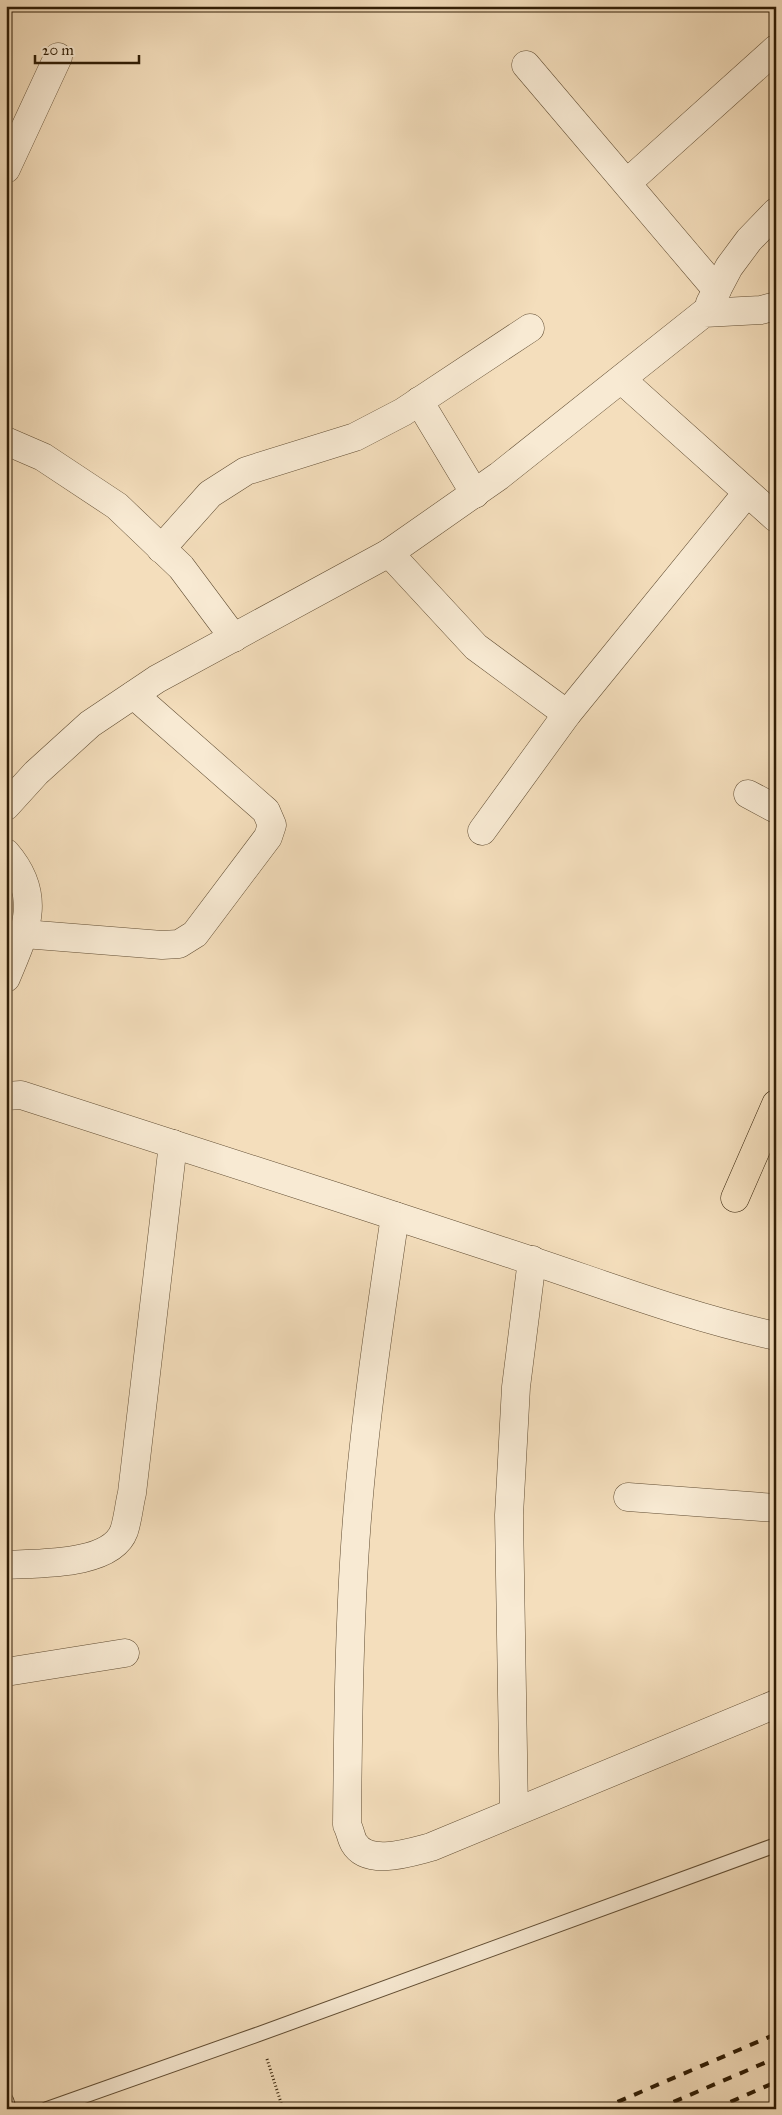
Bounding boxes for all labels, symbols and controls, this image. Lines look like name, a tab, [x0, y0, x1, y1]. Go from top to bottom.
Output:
scale bar	[35, 32, 139, 64]
text: 20 m	[42, 41, 74, 59]

